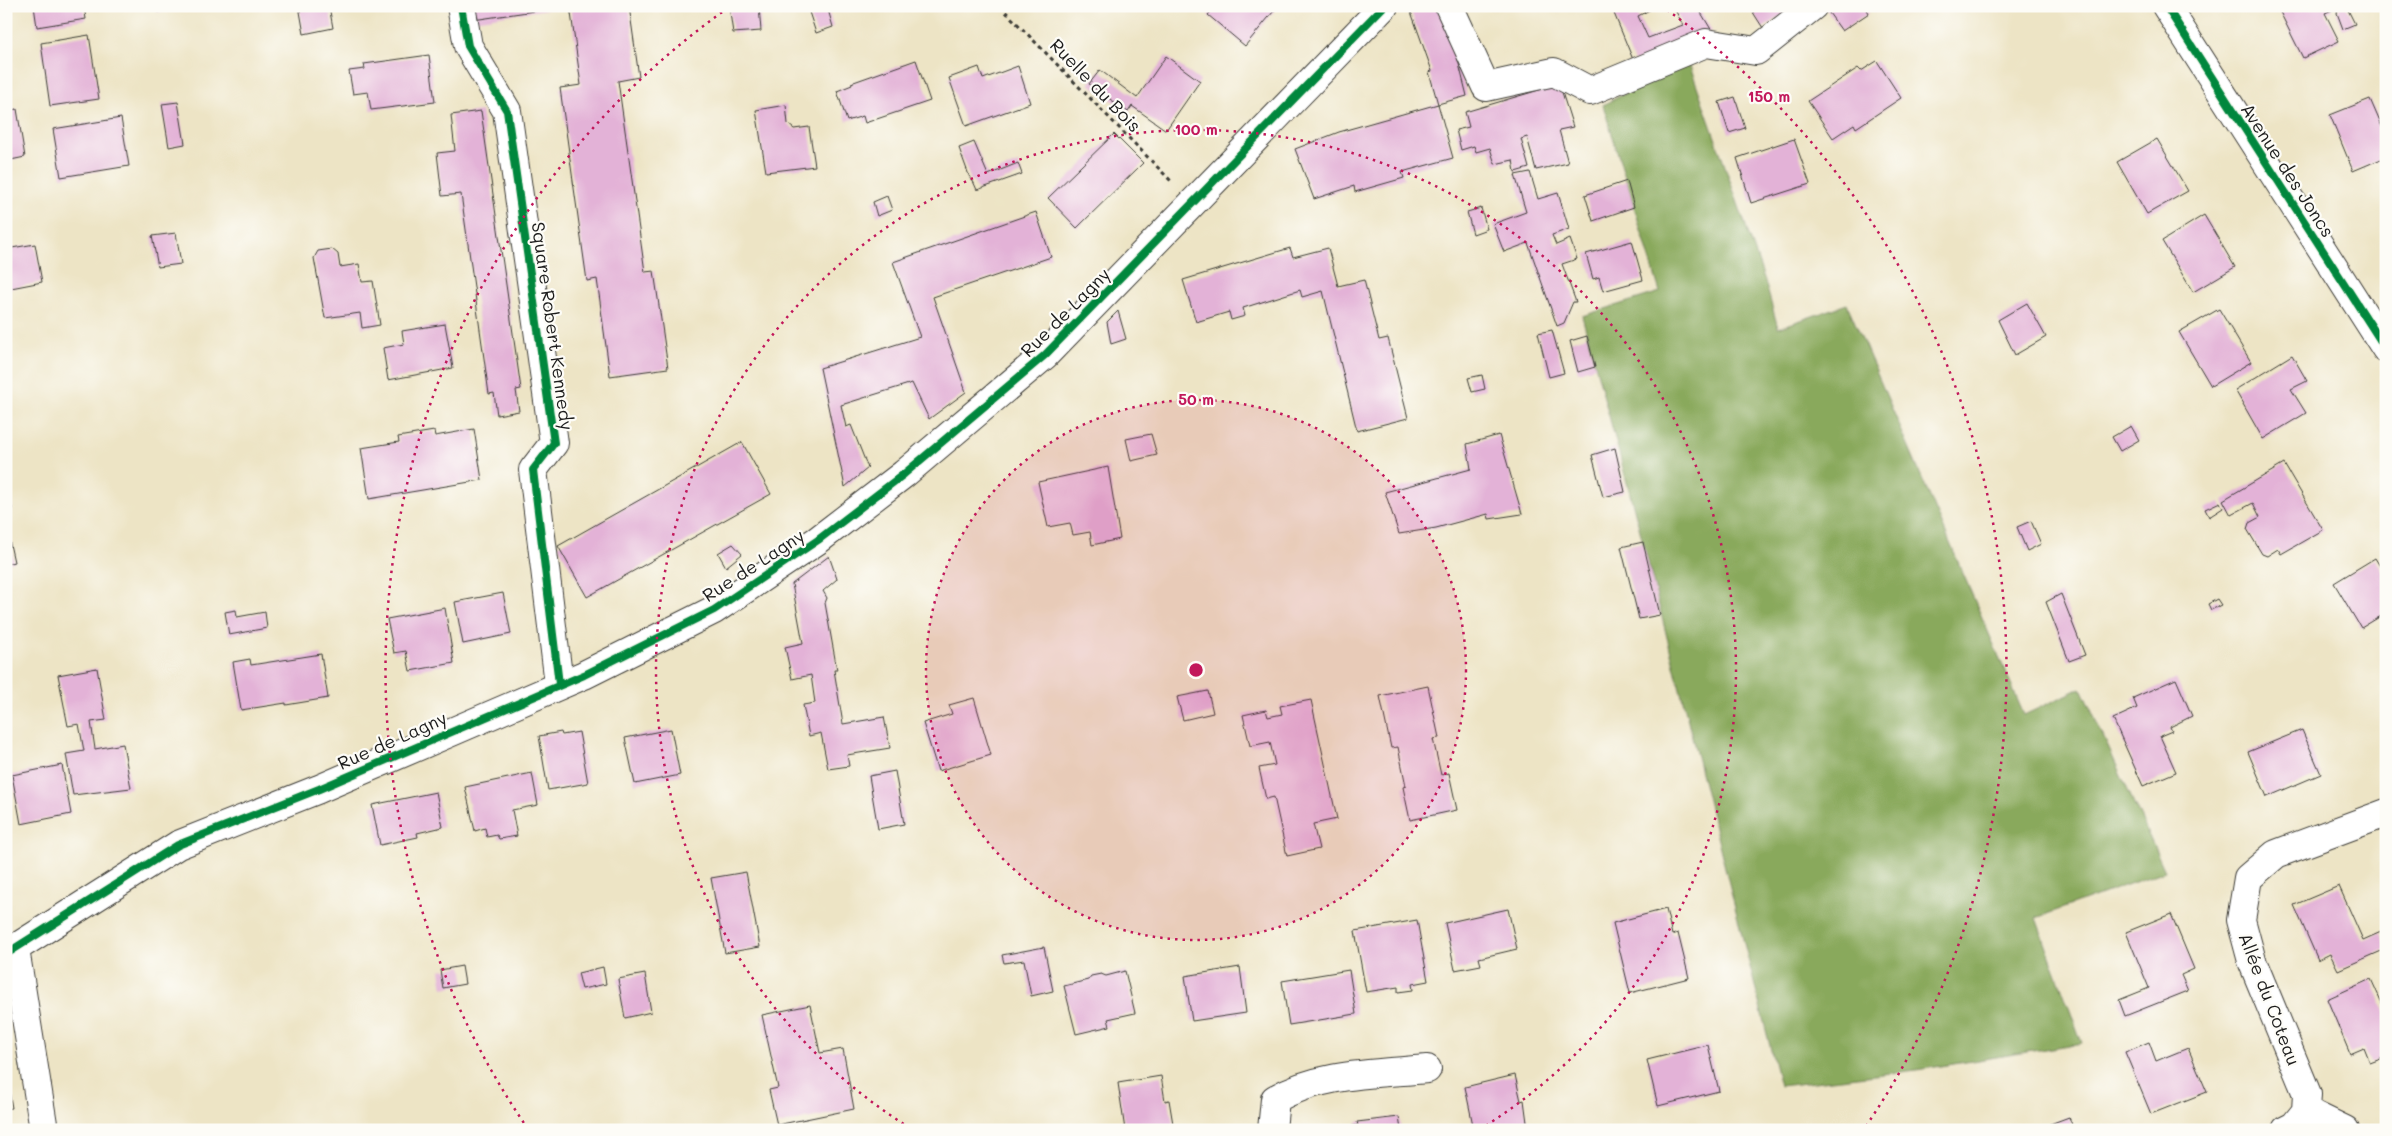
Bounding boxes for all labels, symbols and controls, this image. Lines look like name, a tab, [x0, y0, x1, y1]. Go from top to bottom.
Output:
street label: Ruelle du Bois	[1045, 33, 1147, 137]
text: 150 m	[1748, 86, 1790, 106]
street label: Avenue des Joncs	[2236, 98, 2340, 242]
text: 100 m	[1174, 119, 1218, 139]
street label: Square Robert Kennedy	[526, 220, 580, 432]
street label: Rue de Lagny	[1015, 262, 1115, 362]
text: 50 m	[1178, 389, 1214, 409]
street label: Rue de Lagny	[697, 523, 809, 607]
centre of rings	[1187, 661, 1205, 679]
street label: Rue de Lagny	[334, 705, 450, 775]
street label: Allée du Coteau	[2234, 929, 2306, 1069]

